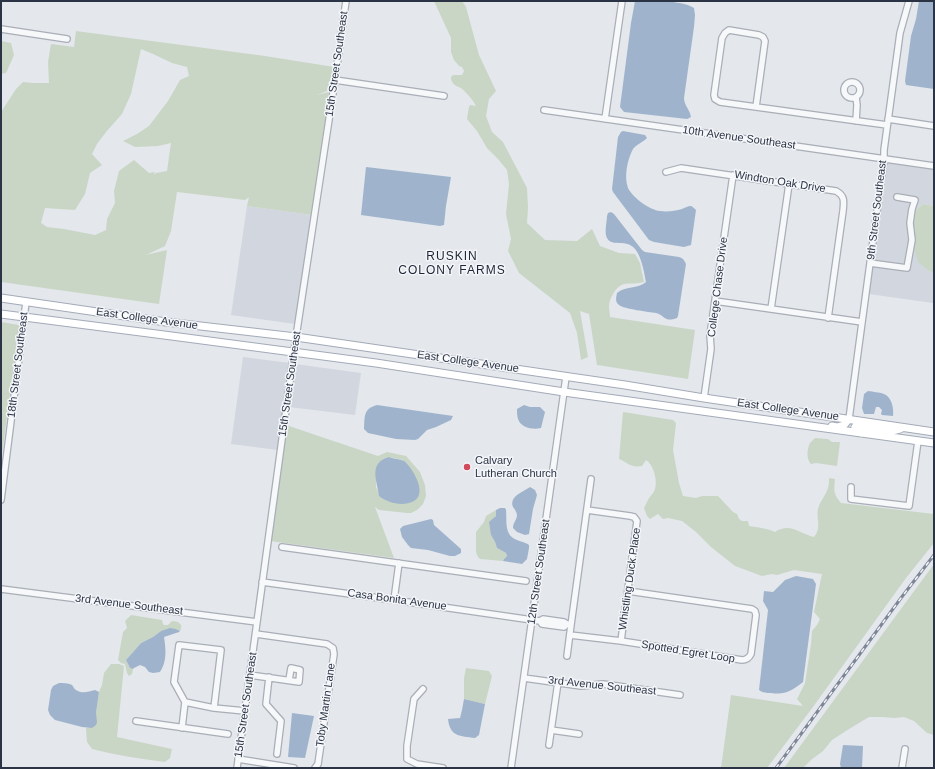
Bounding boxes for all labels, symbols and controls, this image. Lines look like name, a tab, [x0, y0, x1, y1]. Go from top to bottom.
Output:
street label: 15th Street Southeast	[323, 10, 351, 118]
street label: 10th Avenue Southeast	[682, 124, 796, 152]
street label: 9th Street Southeast	[864, 159, 890, 261]
street label: Windton Oak Drive	[733, 168, 827, 196]
street label: College Chase Drive	[705, 236, 731, 338]
district label: RUSKIN COLONY FARMS	[398, 250, 506, 278]
street label: East College Avenue	[95, 305, 199, 333]
street label: 18th Street Southeast	[5, 311, 31, 419]
street label: 15th Street Southeast	[276, 330, 304, 438]
street label: East College Avenue	[416, 348, 520, 376]
street label: East College Avenue	[736, 396, 840, 424]
place label: Calvary Lutheran Church	[475, 454, 557, 480]
marker: Calvary Lutheran Church	[462, 462, 472, 472]
street label: 12th Street Southeast	[525, 518, 553, 626]
street label: Whistling Duck Place	[616, 527, 644, 631]
street label: Casa Bonita Avenue	[347, 586, 447, 614]
street label: 3rd Avenue Southeast	[74, 592, 184, 618]
street label: Spotted Egret Loop	[640, 638, 736, 666]
street label: 15th Street Southeast	[232, 651, 260, 759]
street label: Toby Martin Lane	[314, 662, 338, 748]
street label: 3rd Avenue Southeast	[547, 674, 657, 698]

